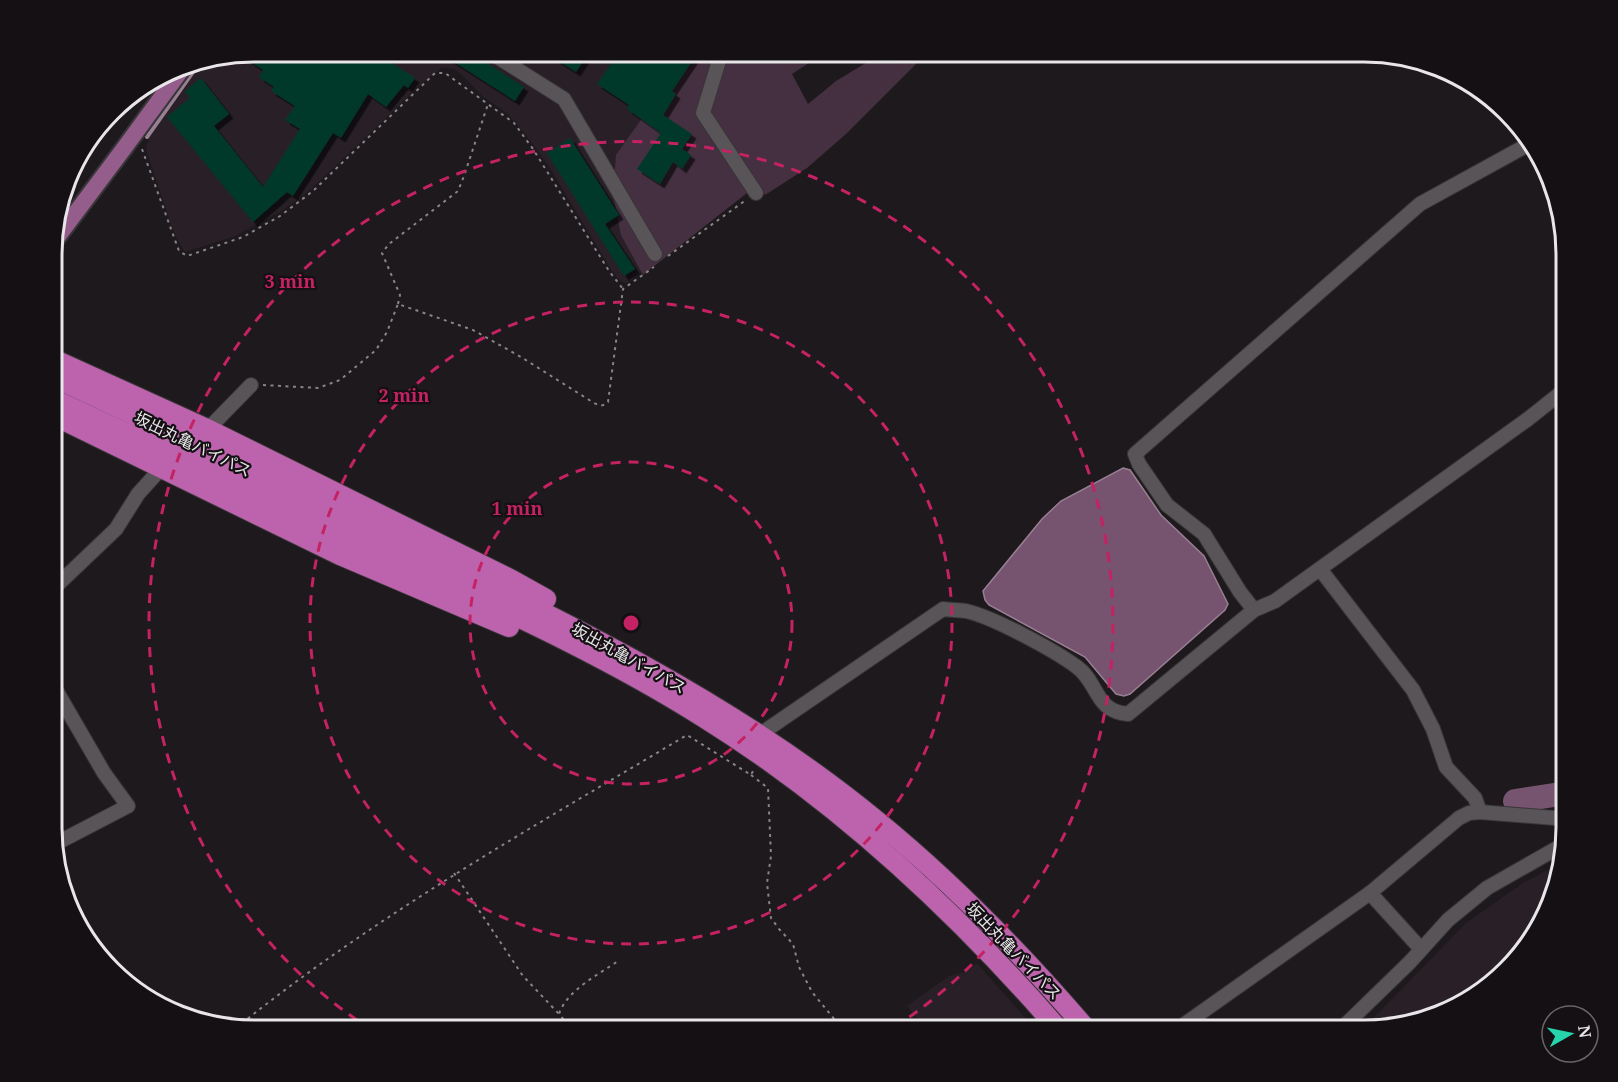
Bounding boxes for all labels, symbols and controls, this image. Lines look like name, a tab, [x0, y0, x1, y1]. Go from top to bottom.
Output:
text: 3 min	[265, 269, 315, 293]
text: 2 min	[379, 383, 429, 407]
street label: 坂出丸亀バイパス	[131, 406, 255, 482]
text: 1 min	[492, 496, 542, 520]
centre of rings	[621, 613, 641, 633]
street label: 坂出丸亀バイパス	[568, 617, 690, 699]
street label: 坂出丸亀バイパス	[962, 897, 1066, 1005]
north arrow	[1540, 1004, 1600, 1064]
text: N	[1573, 1024, 1597, 1040]

